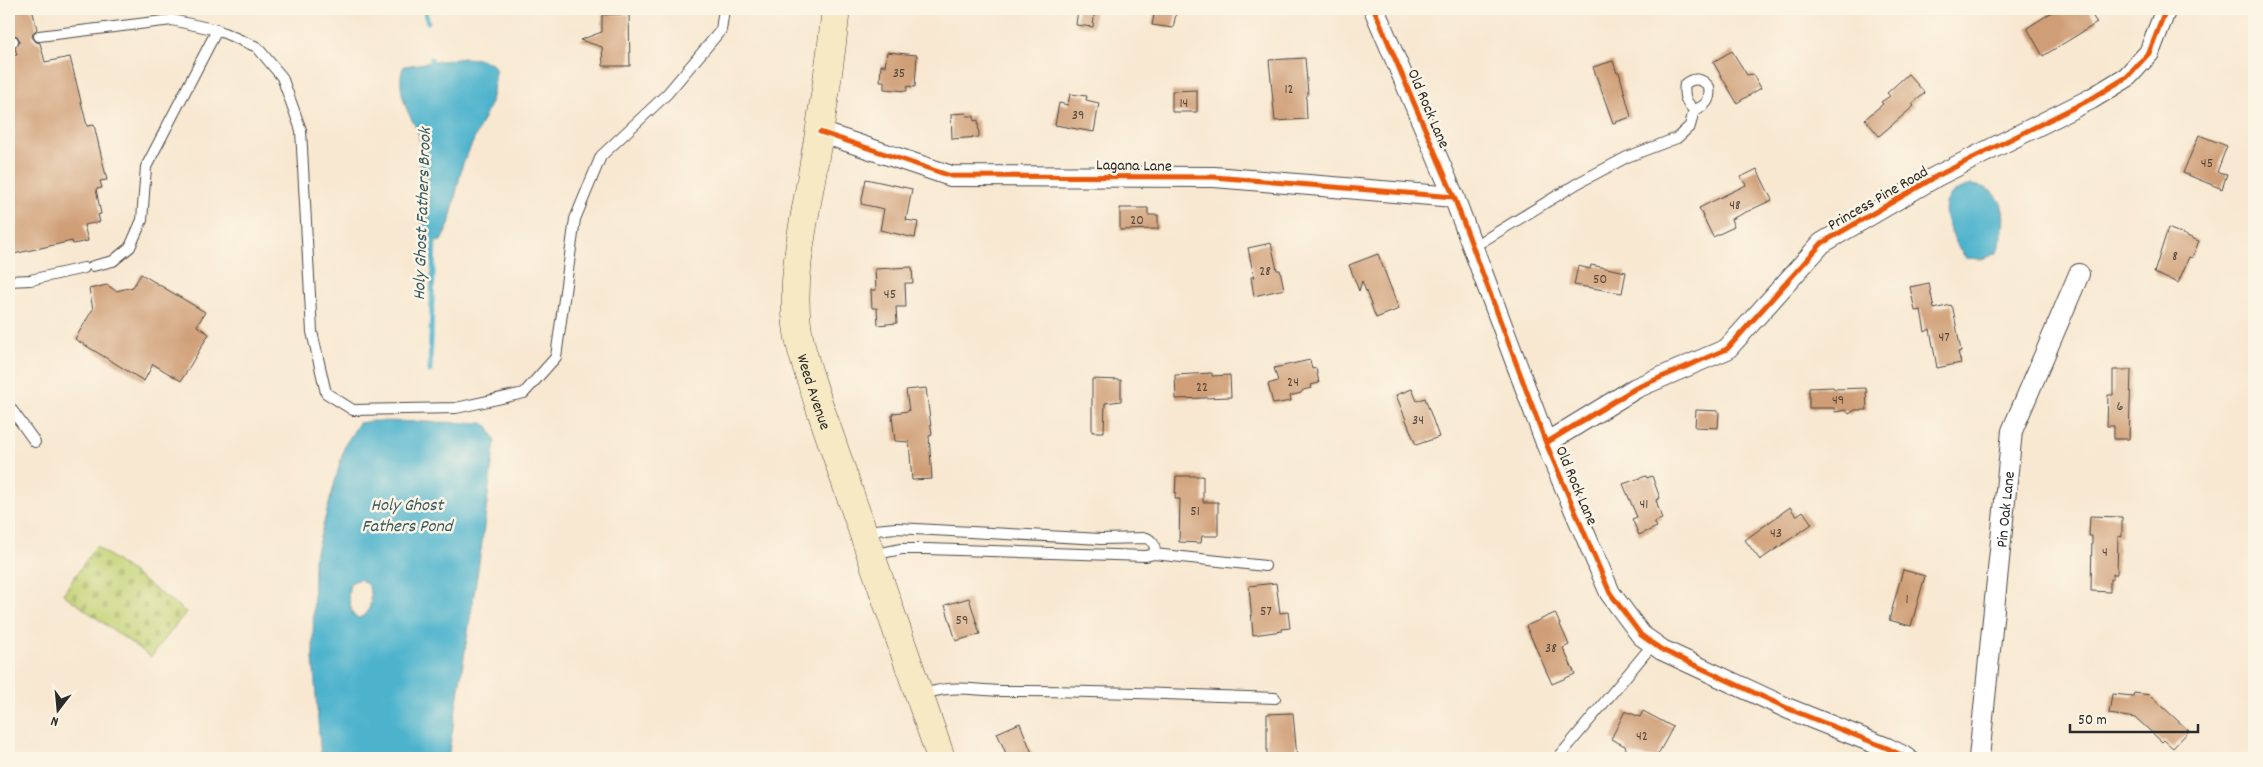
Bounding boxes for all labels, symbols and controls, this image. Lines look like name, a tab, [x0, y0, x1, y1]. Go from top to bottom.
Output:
house number: 35	[893, 64, 905, 84]
street label: Old Rock Lane	[1401, 66, 1455, 152]
house number: 12	[1284, 80, 1294, 100]
house number: 14	[1180, 94, 1188, 114]
house number: 39	[1072, 106, 1084, 126]
water label: Holy Ghost Fathers Brook	[408, 126, 439, 301]
street label: Lagana Lane	[1096, 154, 1172, 179]
house number: 45	[2201, 154, 2213, 174]
street label: Princess Pine Road	[1824, 161, 1933, 237]
house number: 48	[1729, 196, 1741, 216]
house number: 20	[1130, 211, 1144, 231]
house number: 8	[2172, 247, 2178, 267]
house number: 28	[1259, 262, 1271, 282]
house number: 50	[1593, 270, 1607, 290]
house number: 45	[884, 285, 896, 305]
house number: 47	[1938, 328, 1950, 348]
street label: Weed Avenue	[789, 352, 836, 433]
house number: 24	[1287, 373, 1299, 393]
house number: 22	[1196, 378, 1208, 398]
house number: 49	[1832, 391, 1844, 411]
house number: 6	[2117, 397, 2124, 417]
house number: 34	[1412, 411, 1424, 431]
street label: Old Rock Lane	[1549, 443, 1603, 529]
street label: Pin Oak Lane	[1991, 470, 2022, 549]
water label: Holy Ghost Fathers Pond	[362, 494, 455, 540]
house number: 41	[1640, 495, 1648, 515]
house number: 51	[1190, 502, 1200, 522]
house number: 43	[1770, 524, 1782, 544]
house number: 4	[2102, 543, 2108, 563]
house number: 1	[1905, 590, 1909, 610]
house number: 57	[1260, 602, 1272, 622]
house number: 59	[956, 611, 968, 631]
house number: 38	[1545, 639, 1557, 659]
north arrow	[32, 684, 82, 734]
scale bar	[2070, 702, 2198, 734]
text: N	[49, 710, 61, 731]
text: 50 m	[2078, 710, 2107, 732]
house number: 42	[1636, 727, 1648, 747]

